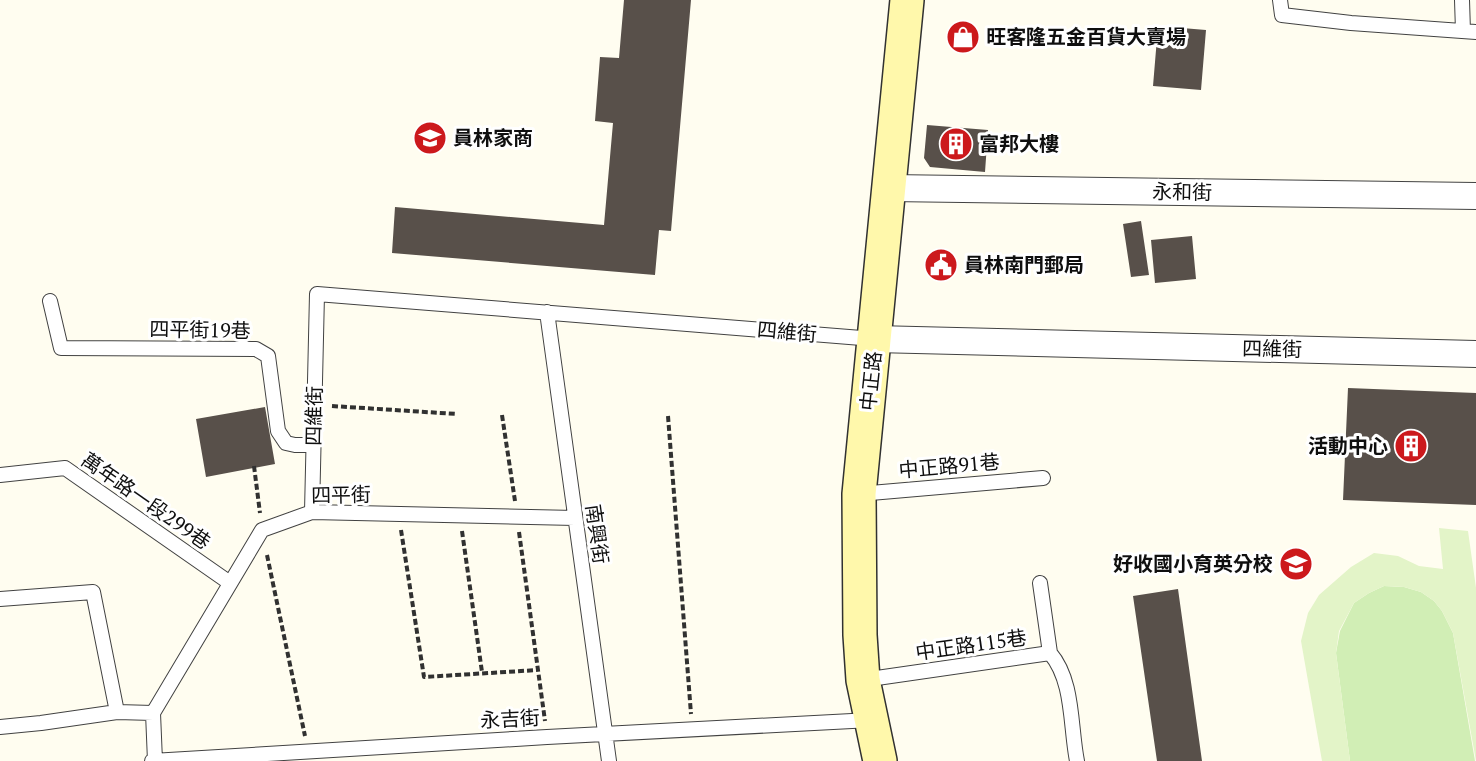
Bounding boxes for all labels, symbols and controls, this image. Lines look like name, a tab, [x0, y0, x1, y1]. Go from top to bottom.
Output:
shop icon: 旺客隆五金百貨大賣場	[945, 19, 981, 55]
place label: 旺客隆五金百貨大賣場	[986, 23, 1186, 50]
school or university icon: 員林家商	[412, 120, 448, 156]
place label: 員林家商	[453, 124, 533, 151]
building icon: 富邦大樓	[938, 126, 974, 162]
place label: 富邦大樓	[979, 130, 1059, 157]
street label: 永和街	[1152, 177, 1212, 206]
public building icon: 員林南門郵局	[923, 247, 959, 283]
place label: 員林南門郵局	[964, 251, 1084, 278]
street label: 四平街19巷	[149, 315, 251, 344]
street label: 四維街	[756, 315, 818, 348]
street label: 四維街	[1242, 334, 1302, 363]
street label: 中正路	[854, 350, 887, 412]
street label: 四維街	[299, 386, 328, 446]
building icon: 活動中心	[1393, 428, 1429, 464]
place label: 活動中心	[1308, 432, 1388, 459]
street label: 萬年路一段299巷	[76, 446, 216, 555]
street label: 中正路91巷	[897, 448, 1001, 483]
street label: 四平街	[311, 480, 371, 509]
street label: 南興街	[580, 502, 615, 566]
school or university icon: 好收國小育英分校	[1278, 546, 1314, 582]
place label: 好收國小育英分校	[1113, 550, 1273, 577]
street label: 中正路115巷	[914, 623, 1028, 666]
street label: 永吉街	[479, 703, 541, 734]

